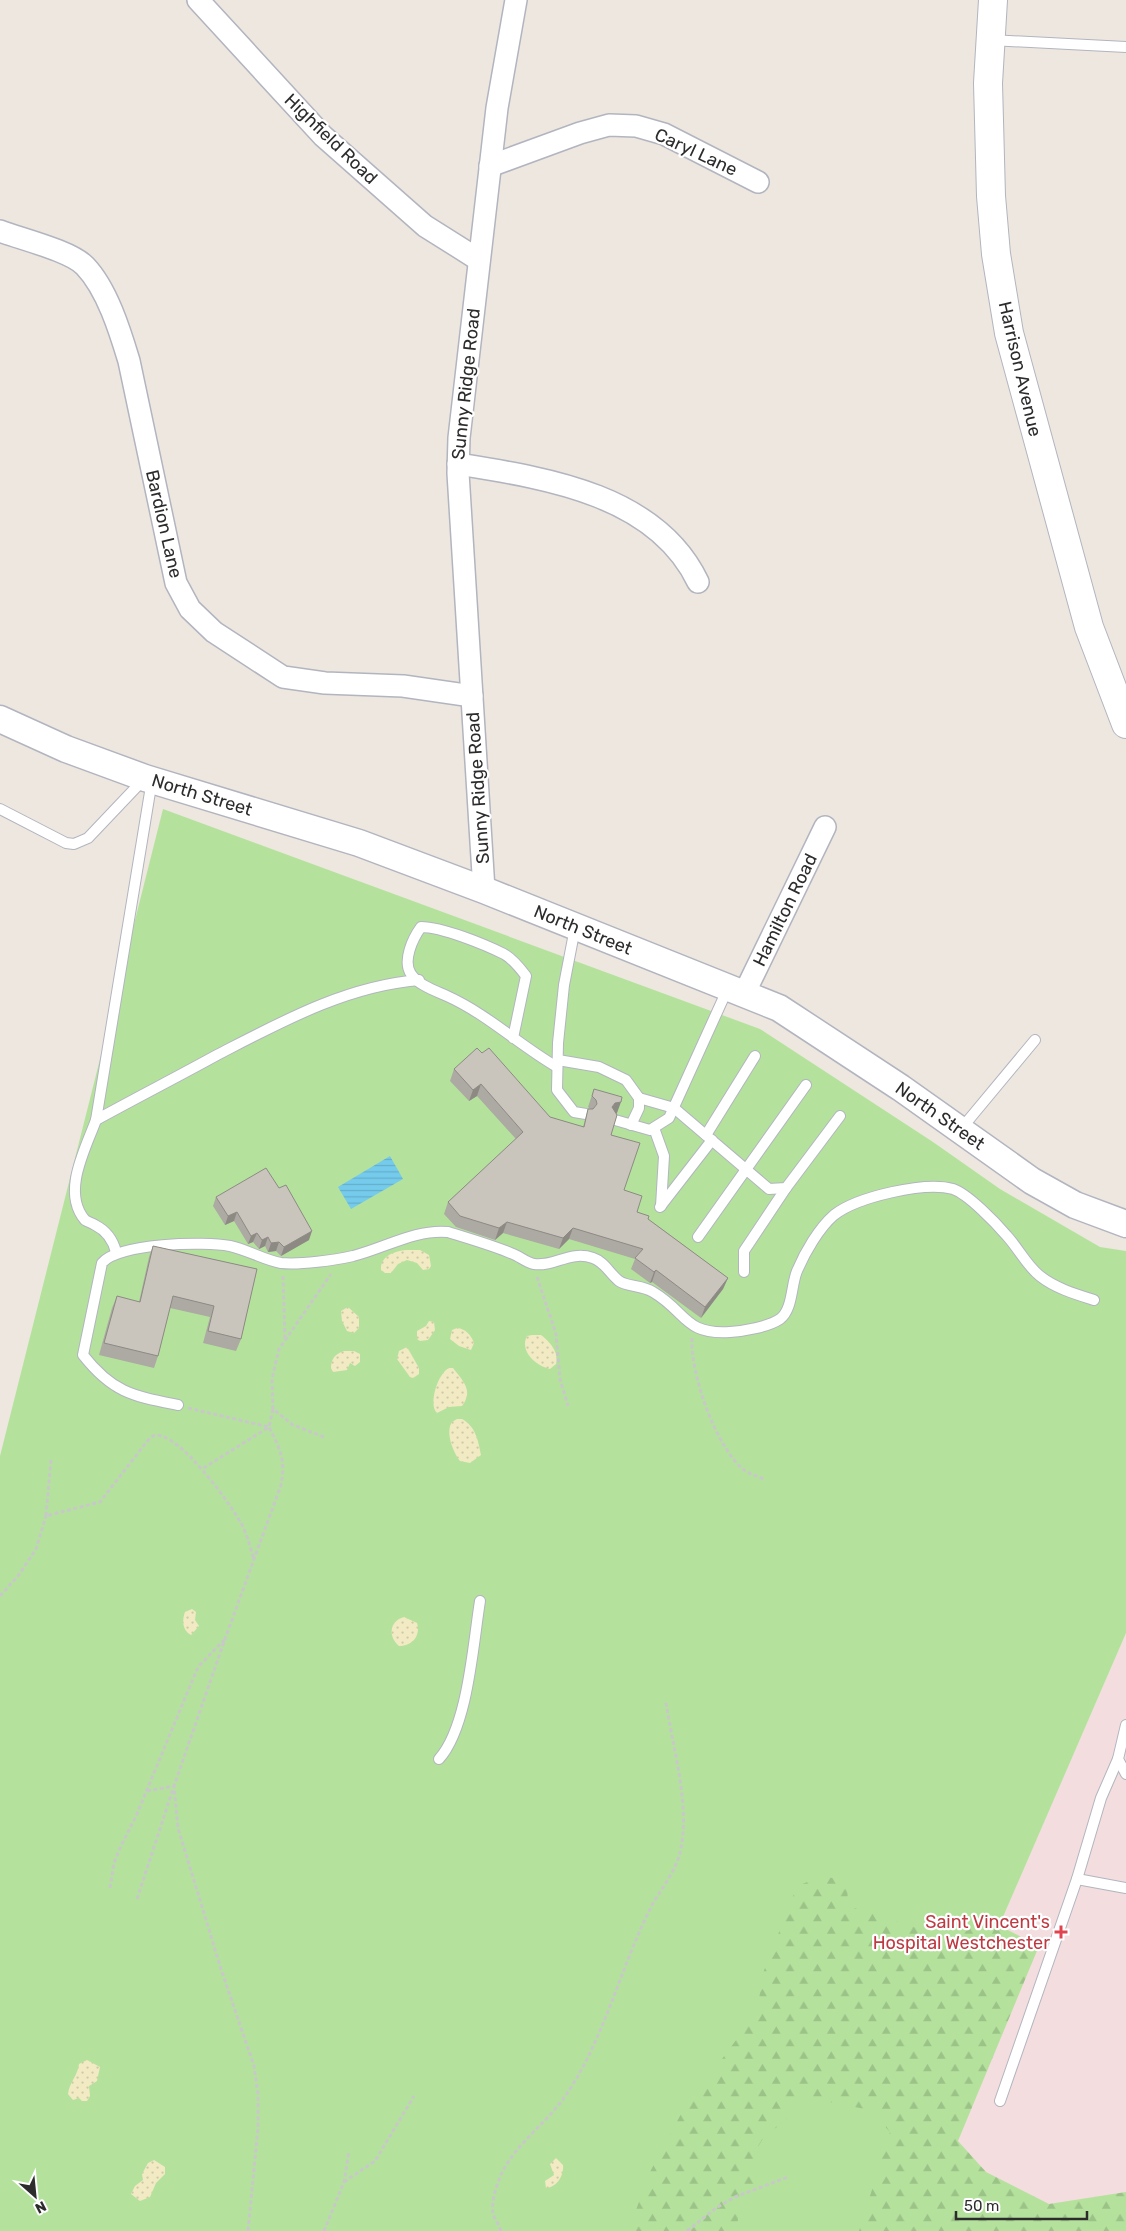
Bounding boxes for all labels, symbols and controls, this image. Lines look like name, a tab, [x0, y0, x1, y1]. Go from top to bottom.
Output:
street label: Highfield Road	[280, 89, 382, 189]
street label: Caryl Lane	[651, 123, 741, 181]
street label: Harrison Avenue	[994, 299, 1046, 439]
street label: Sunny Ridge Road	[447, 307, 485, 461]
street label: Bardion Lane	[141, 468, 187, 580]
street label: Sunny Ridge Road	[462, 711, 494, 865]
street label: North Street	[149, 769, 255, 821]
street label: Hamilton Road	[748, 850, 822, 970]
street label: North Street	[531, 900, 635, 960]
street label: North Street	[891, 1077, 989, 1155]
place label: Saint Vincent's Hospital Westchester	[873, 1911, 1050, 1954]
marker: Saint Vincent's Hospital Westchester	[1054, 1925, 1068, 1939]
north arrow	[10, 2171, 60, 2221]
scale bar	[956, 2188, 1087, 2220]
text: N	[32, 2197, 49, 2217]
text: 50 m	[964, 2197, 999, 2215]

